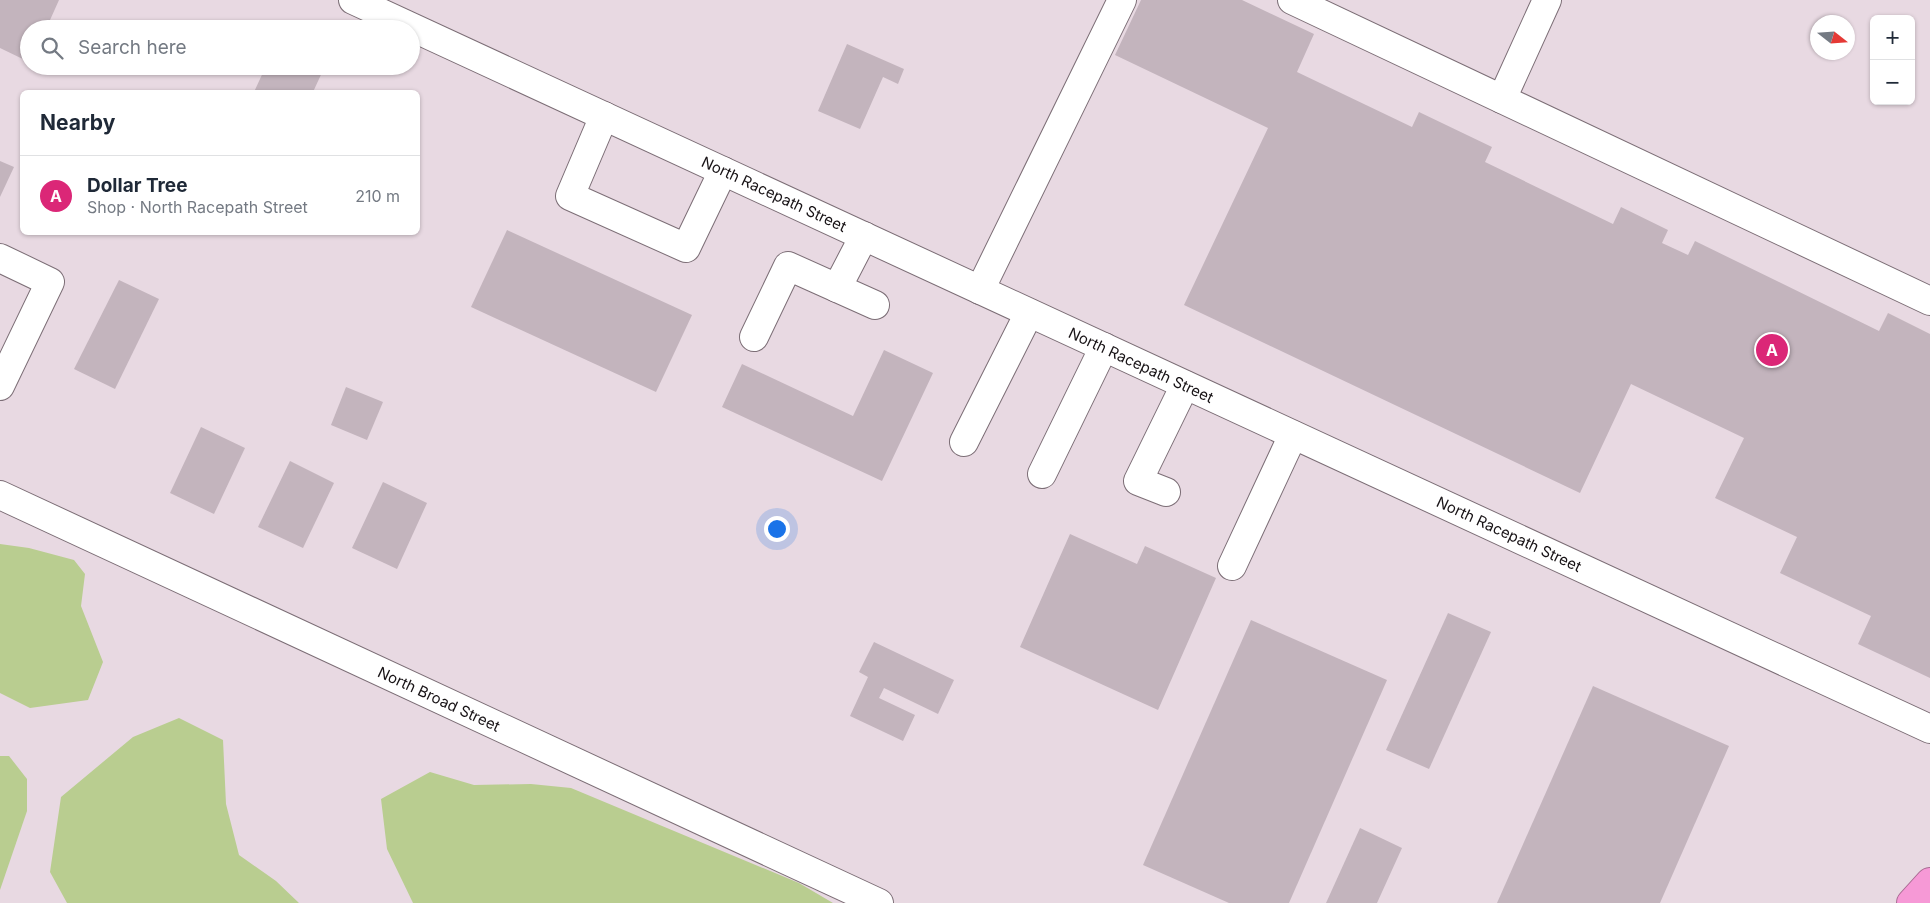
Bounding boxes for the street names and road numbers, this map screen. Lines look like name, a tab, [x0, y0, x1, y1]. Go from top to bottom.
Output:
street label: North Racepath Street	[699, 152, 849, 236]
street label: North Racepath Street	[1066, 323, 1216, 407]
street label: North Racepath Street	[1434, 492, 1584, 576]
street label: North Broad Street	[375, 662, 503, 736]

